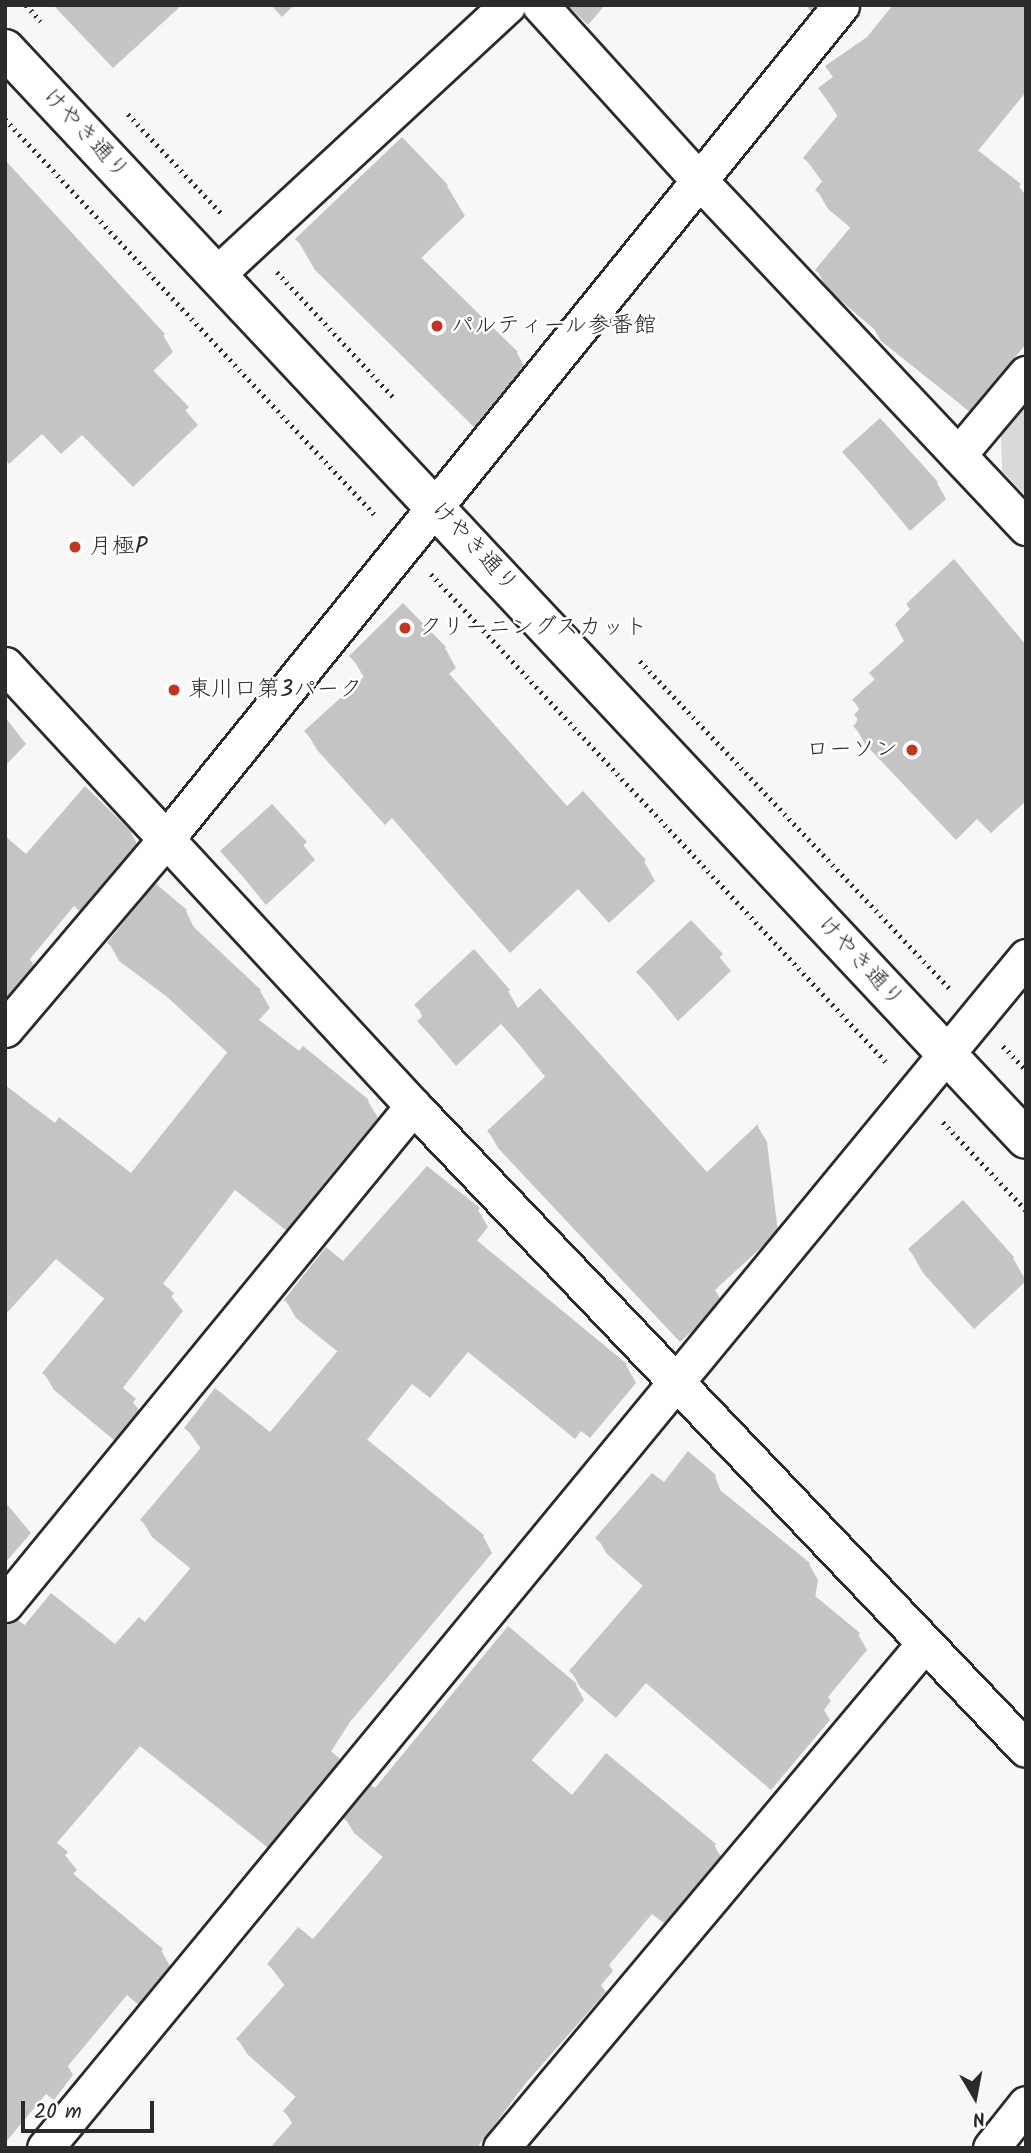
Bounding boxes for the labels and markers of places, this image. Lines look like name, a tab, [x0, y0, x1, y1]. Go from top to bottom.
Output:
place label: パルティール参番館	[451, 312, 658, 340]
marker: パルティール参番館	[429, 318, 445, 334]
place label: 月極P	[89, 533, 147, 561]
marker: 月極P	[67, 539, 83, 555]
place label: クリーニングスカット	[419, 614, 649, 642]
marker: クリーニングスカット	[397, 620, 413, 636]
place label: 東川口第3パーク	[188, 676, 362, 704]
marker: 東川口第3パーク	[166, 682, 182, 698]
place label: ローソン	[806, 736, 898, 764]
marker: ローソン	[904, 742, 920, 758]

